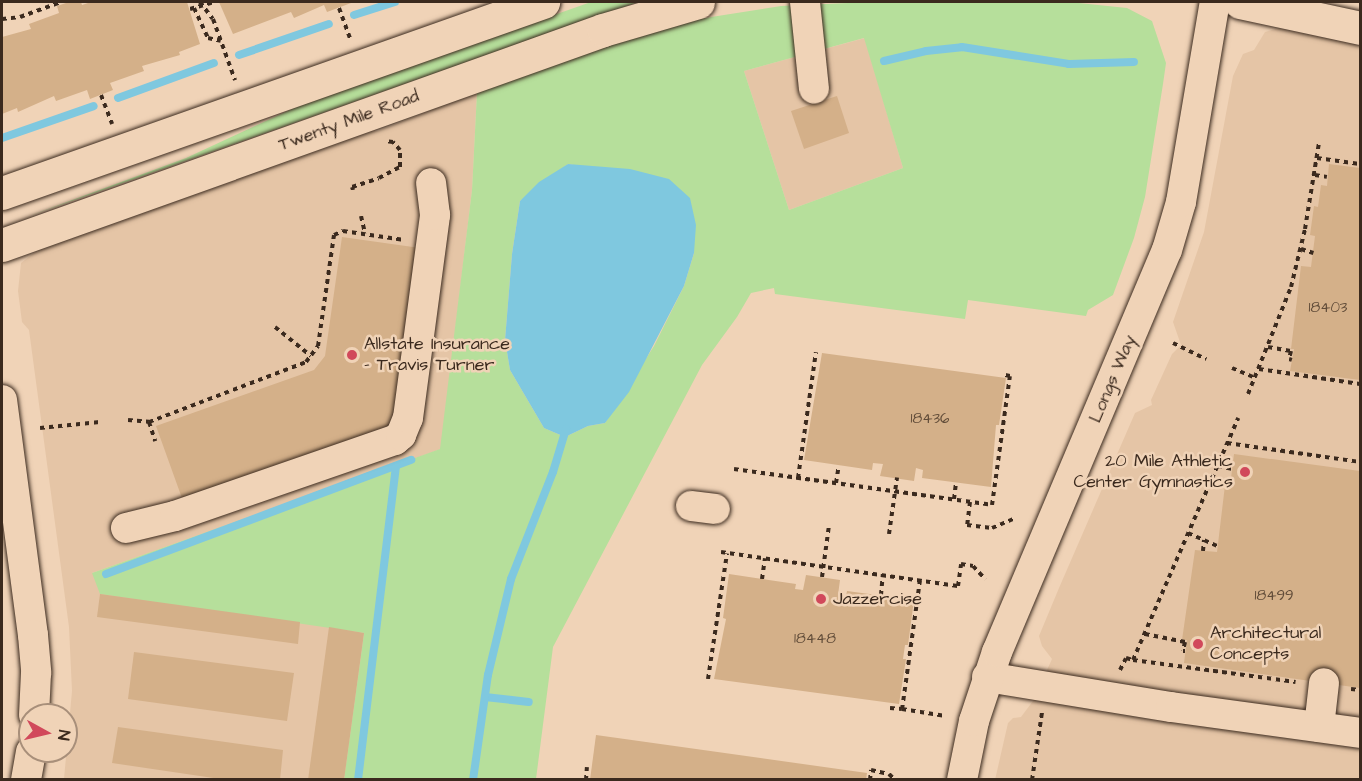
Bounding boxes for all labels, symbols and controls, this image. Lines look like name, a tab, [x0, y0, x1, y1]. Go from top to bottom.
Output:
street label: Twenty Mile Road	[276, 86, 422, 156]
house number: 18403	[1309, 299, 1347, 317]
street label: Longs Way	[1085, 332, 1141, 426]
place label: Allstate Insurance - Travis Turner	[364, 334, 510, 376]
marker: Allstate Insurance - Travis Turner	[345, 348, 359, 362]
house number: 18436	[911, 410, 949, 428]
place label: 20 Mile Athletic Center Gymnastics	[1073, 451, 1233, 494]
marker: 20 Mile Athletic Center Gymnastics	[1238, 465, 1252, 479]
house number: 18499	[1255, 587, 1293, 605]
place label: Jazzercise	[833, 588, 922, 610]
marker: Jazzercise	[814, 592, 828, 606]
place label: Architectural Concepts	[1210, 623, 1321, 666]
house number: 18448	[794, 630, 836, 648]
marker: Architectural Concepts	[1191, 637, 1205, 651]
north arrow	[18, 703, 78, 763]
text: N	[52, 729, 75, 742]

